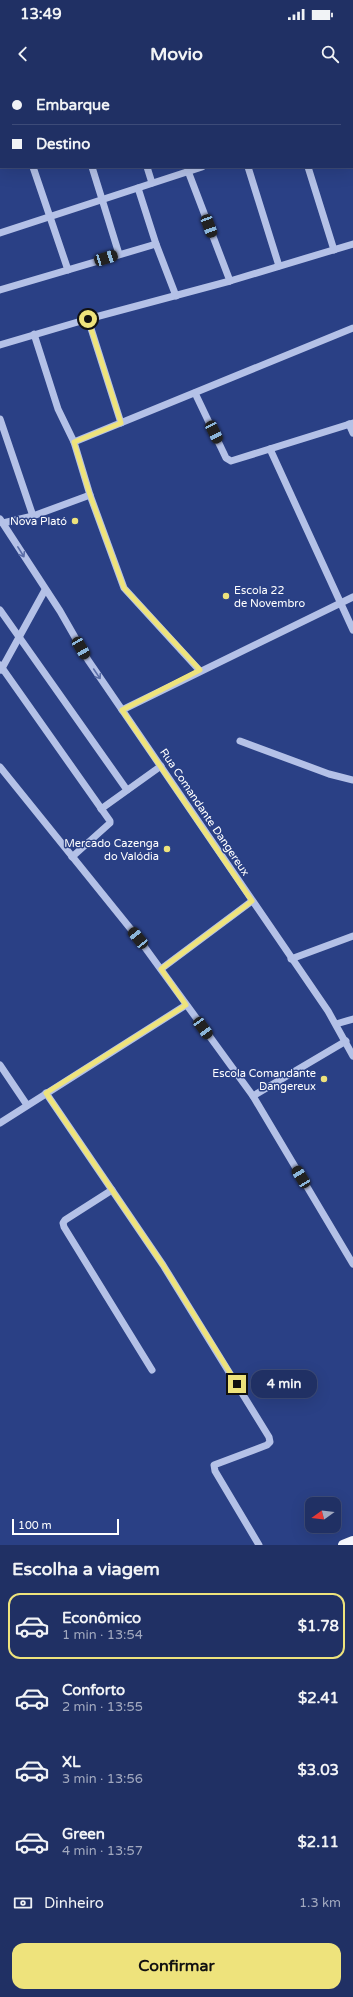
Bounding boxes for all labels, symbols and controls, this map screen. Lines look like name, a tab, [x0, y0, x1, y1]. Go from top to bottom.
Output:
text: 13:49	[20, 5, 62, 23]
icon: back	[12, 43, 34, 65]
text: Movio	[150, 43, 203, 65]
icon: search	[319, 43, 341, 65]
text: Embarque	[36, 96, 110, 114]
text: Destino	[36, 135, 90, 153]
car	[199, 213, 219, 239]
car	[93, 249, 119, 267]
route start	[79, 310, 97, 328]
car	[203, 419, 225, 445]
place label: Nova Plató	[10, 515, 67, 528]
marker: Nova Plató	[70, 516, 80, 526]
one-way arrow	[17, 546, 25, 557]
place label: Escola 22 de Novembro	[234, 584, 305, 610]
marker: Escola 22 de Novembro	[221, 591, 231, 601]
car	[70, 635, 92, 661]
one-way arrow	[93, 668, 101, 679]
street label: Rua Comandante Dangereux	[157, 746, 252, 878]
place label: Mercado Cazenga do Valódia	[64, 837, 159, 863]
marker: Mercado Cazenga do Valódia	[162, 844, 172, 854]
car	[126, 925, 150, 951]
car	[191, 1015, 215, 1041]
place label: Escola Comandante Dangereux	[212, 1067, 316, 1093]
marker: Escola Comandante Dangereux	[319, 1074, 329, 1084]
car	[290, 1164, 312, 1190]
callout: 4 min	[251, 1370, 317, 1398]
route end	[228, 1375, 246, 1393]
text: 4 min	[267, 1376, 301, 1392]
north arrow	[305, 1497, 341, 1533]
map controls	[305, 1497, 341, 1533]
scale bar	[12, 1517, 119, 1536]
text: 100 m	[18, 1519, 52, 1532]
text: Escolha a viagem	[12, 1558, 160, 1580]
icon: car	[14, 1608, 50, 1644]
text: Econômico	[62, 1609, 141, 1627]
text: $1.78	[298, 1617, 339, 1635]
text: 1 min · 13:54	[62, 1627, 143, 1643]
icon: car	[14, 1680, 50, 1716]
text: Conforto	[62, 1681, 125, 1699]
text: $2.41	[298, 1689, 339, 1707]
text: 2 min · 13:55	[62, 1699, 143, 1715]
icon: car	[14, 1752, 50, 1788]
text: XL	[62, 1753, 81, 1771]
text: $3.03	[298, 1761, 339, 1779]
text: 3 min · 13:56	[62, 1771, 143, 1787]
icon: car	[14, 1824, 50, 1860]
text: Green	[62, 1825, 105, 1843]
text: $2.11	[298, 1833, 339, 1851]
text: 4 min · 13:57	[62, 1843, 143, 1859]
icon: cash	[12, 1892, 34, 1914]
text: Dinheiro	[44, 1894, 104, 1912]
text: 1.3 km	[299, 1895, 341, 1911]
button: Confirmar	[12, 1943, 341, 1989]

